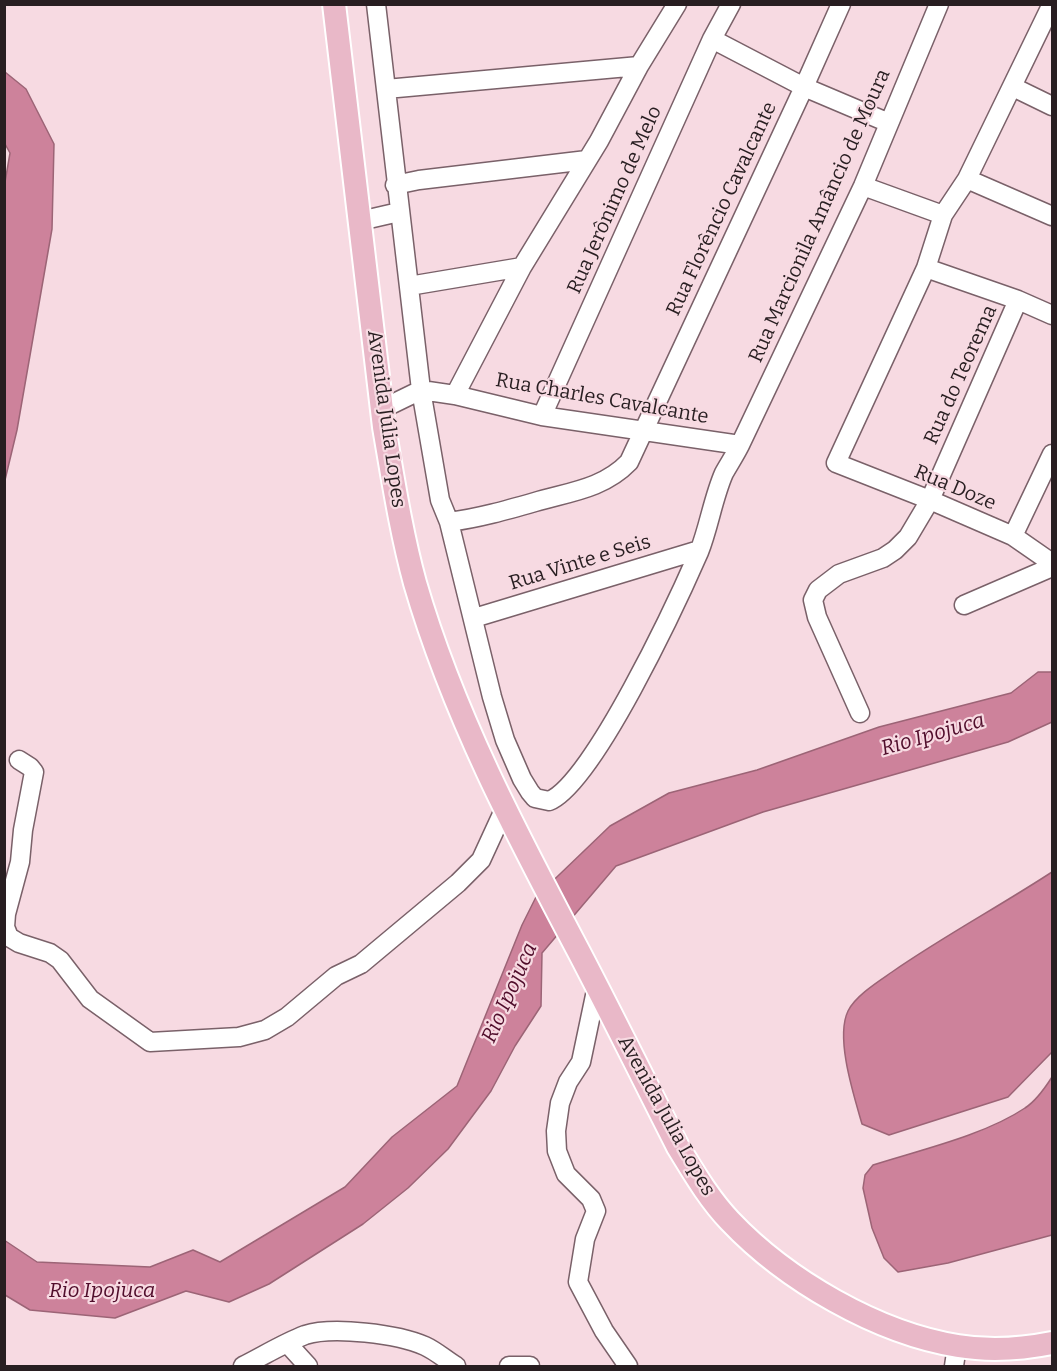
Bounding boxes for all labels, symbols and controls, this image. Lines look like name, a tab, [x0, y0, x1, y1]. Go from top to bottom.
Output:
street label: Rua Marcionila Amâncio de Moura	[744, 66, 896, 366]
street label: Rua Florêncio Cavalcante	[662, 98, 782, 320]
street label: Rua Jerônimo de Melo	[563, 102, 667, 298]
street label: Rua do Teorema	[920, 302, 1002, 448]
street label: Avenida Júlia Lopes	[362, 329, 410, 509]
street label: Rua Charles Cavalcante	[494, 368, 710, 430]
street label: Rua Doze	[911, 460, 999, 516]
street label: Rua Vinte e Seis	[506, 530, 654, 596]
water label: Rio Ipojuca	[878, 708, 988, 762]
water label: Rio Ipojuca	[477, 939, 543, 1047]
street label: Avenida Julia Lopes	[612, 1032, 720, 1200]
water label: Rio Ipojuca	[49, 1278, 155, 1304]

